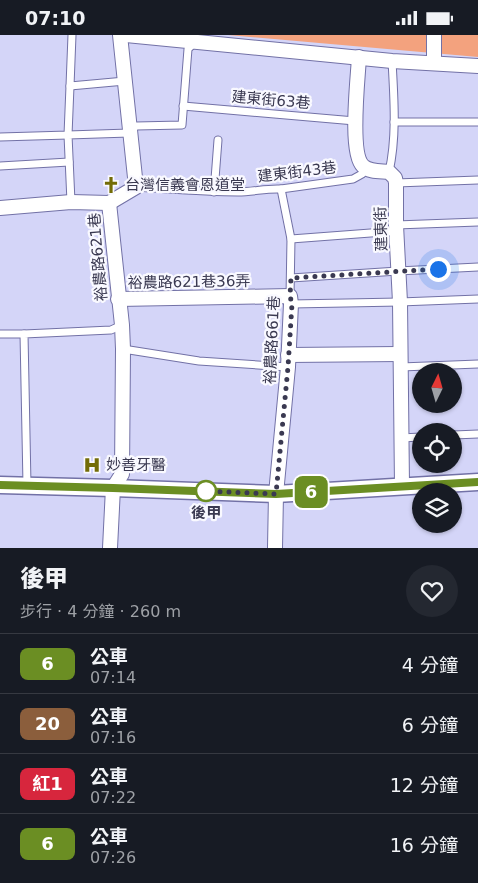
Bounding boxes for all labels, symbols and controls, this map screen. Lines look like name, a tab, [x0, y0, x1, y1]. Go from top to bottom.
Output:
text: 07:10	[25, 7, 85, 29]
street label: 建東街63巷	[231, 88, 311, 112]
street label: 建東街43巷	[257, 158, 337, 186]
church icon: 台灣信義會恩道堂	[101, 175, 121, 195]
place label: 台灣信義會恩道堂	[125, 176, 245, 194]
street label: 建東街	[371, 206, 391, 252]
street label: 裕農路621巷	[85, 212, 111, 302]
your location	[426, 257, 451, 282]
street label: 裕農路621巷36弄	[127, 272, 251, 292]
street label: 裕農路661巷	[261, 295, 283, 385]
north arrow	[412, 363, 462, 413]
map controls	[412, 363, 462, 533]
button: locate	[412, 423, 462, 473]
hospital icon: 妙善牙醫	[82, 455, 102, 475]
place label: 妙善牙醫	[106, 456, 166, 474]
line badge: 6	[295, 476, 327, 508]
marker: 後甲	[195, 480, 217, 502]
text: 6	[305, 481, 317, 502]
button: layers	[412, 483, 462, 533]
place label: 後甲	[191, 504, 221, 522]
text: 後甲	[20, 565, 68, 593]
button: heart	[406, 565, 458, 617]
text: 步行 · 4 分鐘 · 260 m	[20, 602, 181, 621]
text: 公車	[90, 645, 128, 667]
text: 6	[41, 653, 54, 674]
text: 4 分鐘	[402, 654, 458, 676]
text: 07:14	[90, 668, 136, 687]
text: 公車	[90, 705, 128, 727]
text: 20	[35, 713, 60, 734]
text: 6 分鐘	[402, 714, 458, 736]
text: 07:16	[90, 728, 136, 747]
text: 公車	[90, 765, 128, 787]
text: 紅1	[32, 773, 63, 794]
text: 12 分鐘	[390, 774, 458, 796]
text: 07:22	[90, 788, 136, 807]
text: 公車	[90, 825, 128, 847]
text: 6	[41, 833, 54, 854]
text: 16 分鐘	[390, 834, 458, 856]
text: 07:26	[90, 848, 136, 867]

